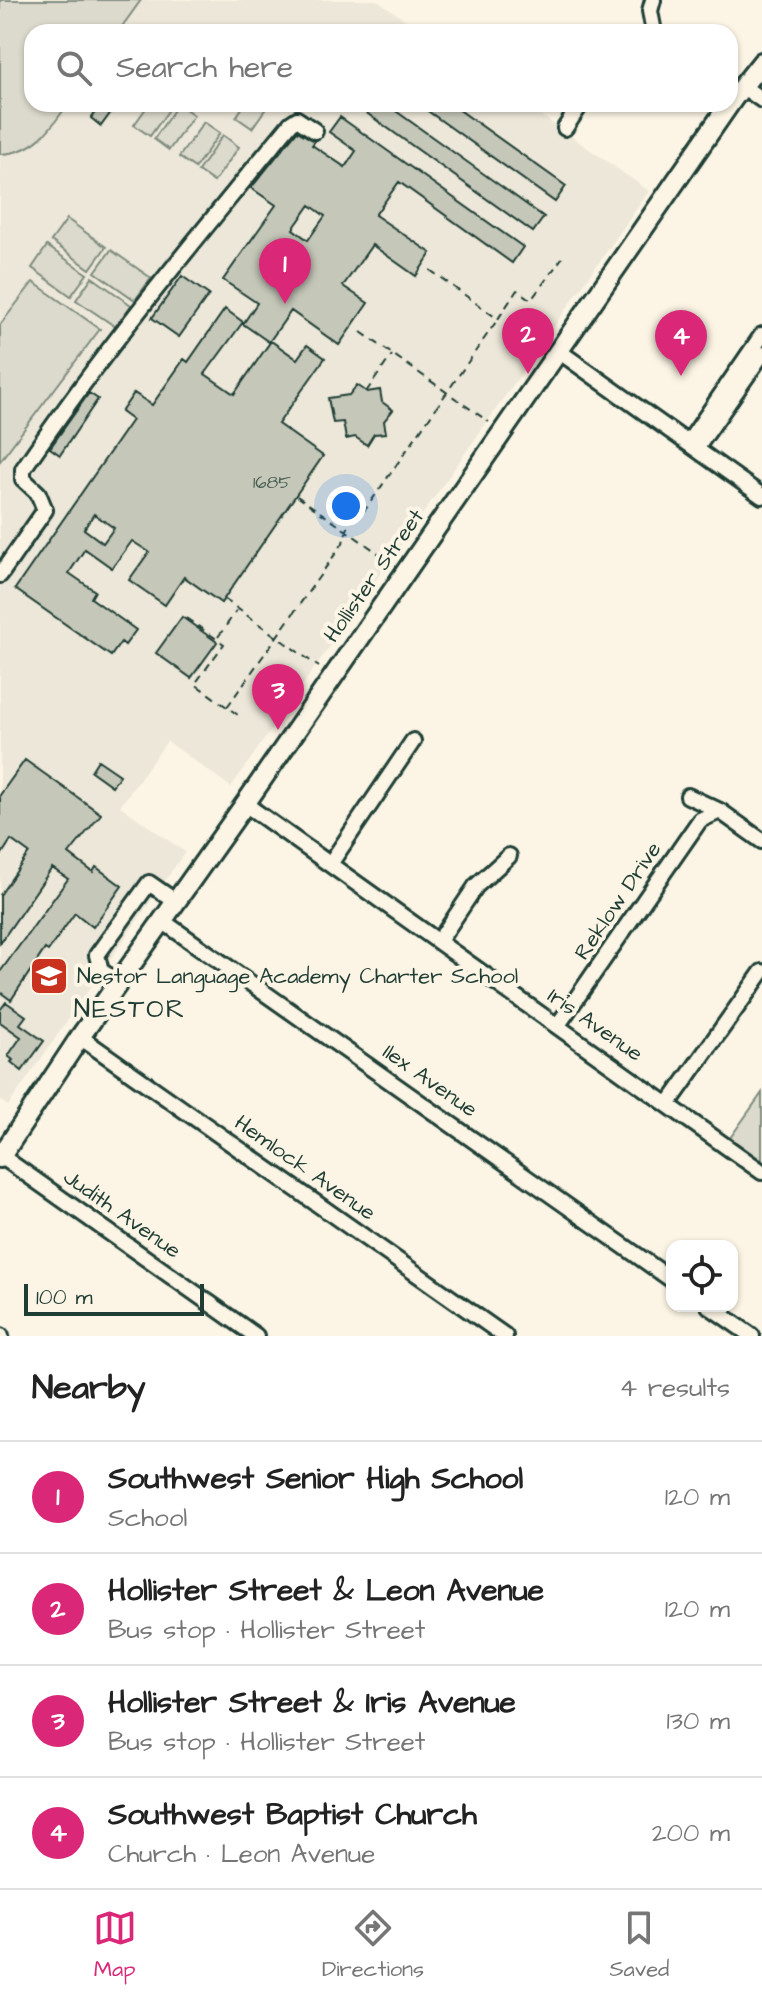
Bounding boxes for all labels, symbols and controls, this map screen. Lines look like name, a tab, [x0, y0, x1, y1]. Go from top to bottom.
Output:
search box	[24, 24, 738, 112]
icon: search	[52, 46, 96, 90]
text: Search here	[116, 47, 293, 89]
pin: 1	[259, 238, 311, 304]
pin: 2	[502, 308, 554, 374]
pin: 4	[655, 310, 707, 376]
house number: 1685	[253, 470, 291, 495]
your location	[326, 486, 366, 526]
street label: Hollister Street	[316, 503, 432, 649]
pin: 3	[252, 664, 304, 730]
street label: Reklow Drive	[567, 836, 669, 966]
school or university icon: Nestor Language Academy Charter School	[28, 955, 70, 997]
place label: Nestor Language Academy Charter School	[77, 961, 518, 993]
street label: Iris Avenue	[541, 981, 649, 1069]
district label: NESTOR	[74, 991, 186, 1027]
street label: Ilex Avenue	[376, 1037, 484, 1125]
street label: Hemlock Avenue	[228, 1108, 382, 1228]
street label: Judith Avenue	[57, 1162, 187, 1266]
map controls	[666, 1240, 738, 1312]
button: locate	[666, 1240, 738, 1312]
scale bar	[24, 1280, 204, 1316]
text: 100 m	[36, 1282, 93, 1313]
text: Nearby	[32, 1364, 146, 1412]
text: 4 results	[620, 1370, 730, 1406]
text: Southwest Senior High School	[108, 1458, 523, 1500]
text: 1	[56, 1479, 60, 1515]
text: 120 m	[665, 1479, 730, 1515]
text: School	[108, 1500, 187, 1536]
text: Hollister Street & Leon Avenue	[108, 1570, 544, 1612]
text: 2	[51, 1591, 65, 1627]
text: 120 m	[665, 1591, 730, 1627]
text: Bus stop · Hollister Street	[108, 1612, 425, 1648]
text: Hollister Street & Iris Avenue	[108, 1682, 516, 1724]
text: 3	[51, 1703, 65, 1739]
text: 130 m	[666, 1703, 730, 1739]
text: Bus stop · Hollister Street	[108, 1724, 425, 1760]
text: Southwest Baptist Church	[108, 1794, 477, 1836]
text: 4	[49, 1815, 67, 1851]
text: 200 m	[652, 1815, 730, 1851]
text: Church · Leon Avenue	[108, 1836, 375, 1872]
tab: Map	[93, 1906, 137, 1985]
tab: Directions	[322, 1906, 424, 1985]
tab: Saved	[609, 1906, 669, 1985]

